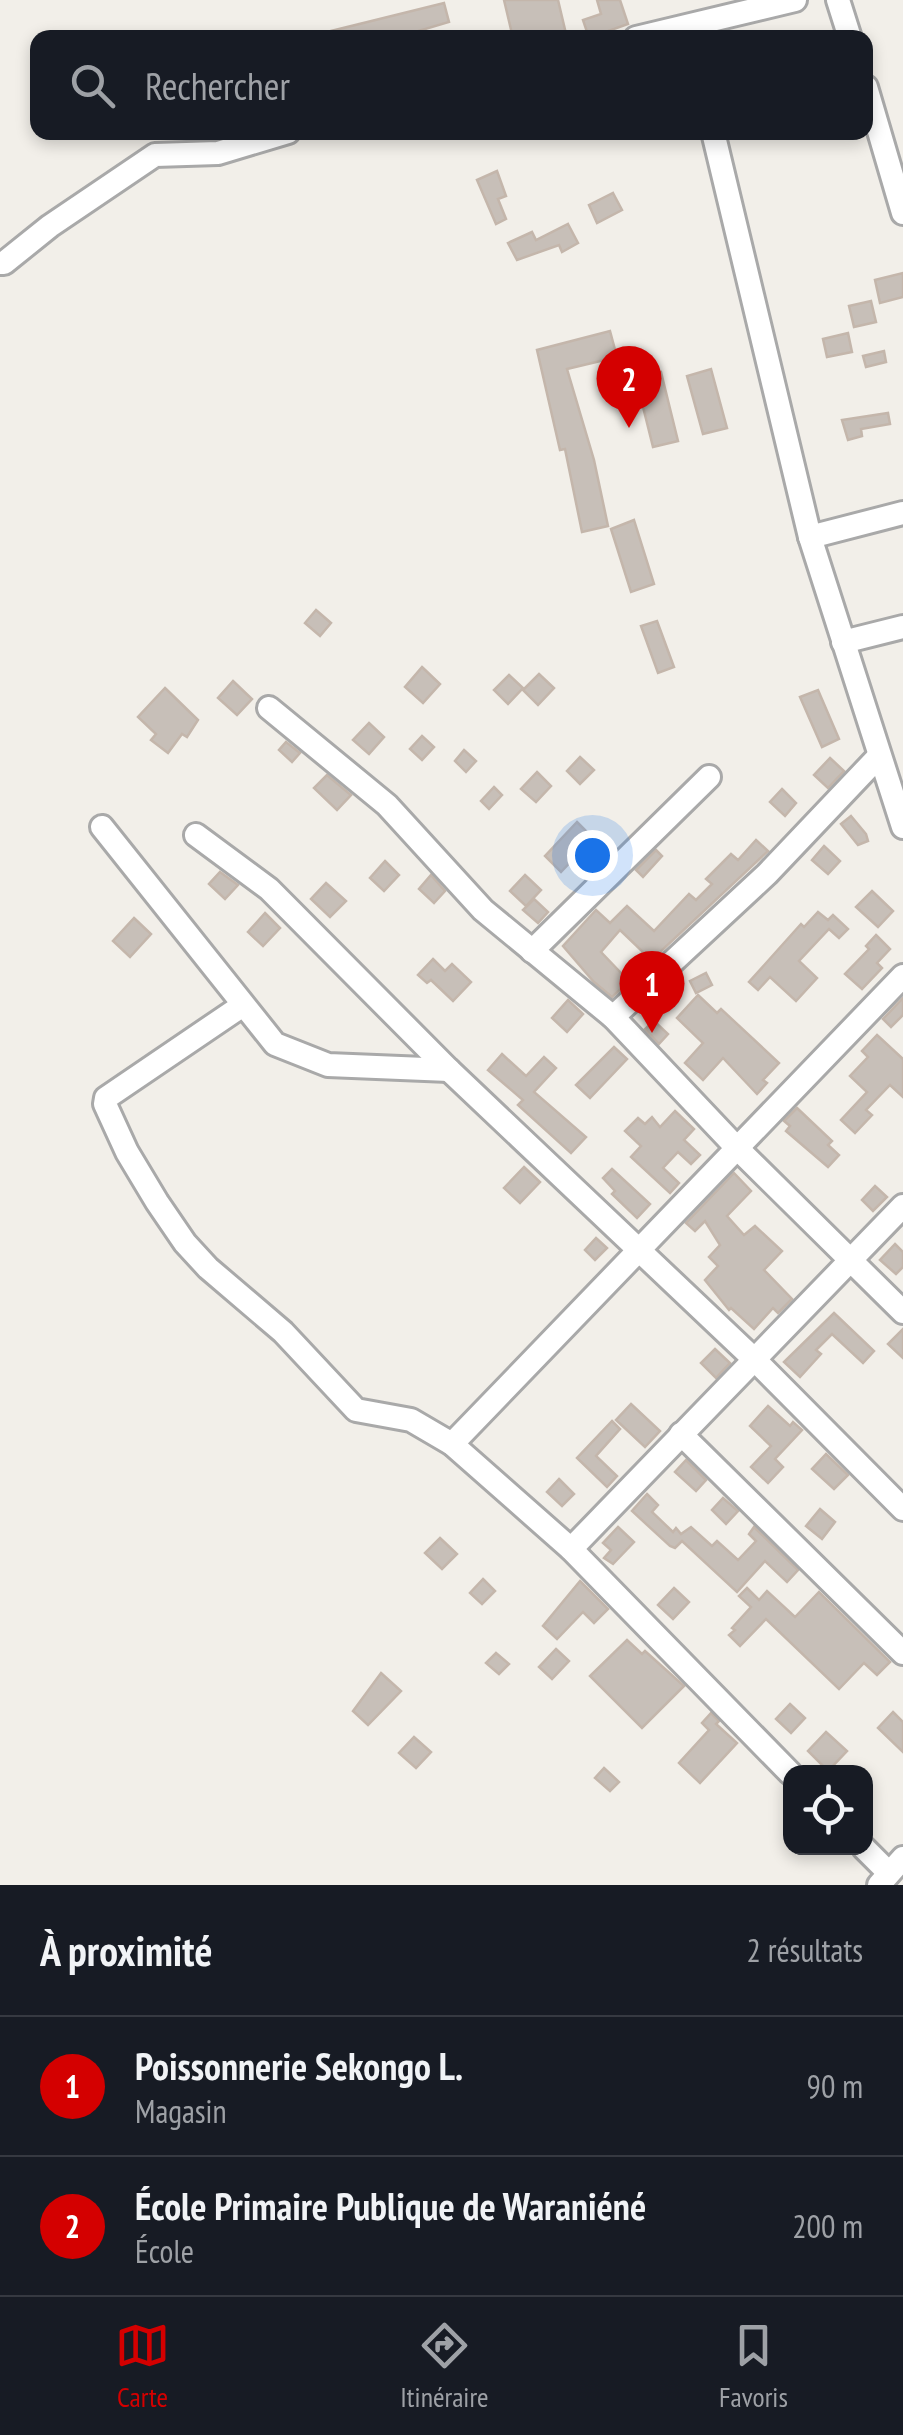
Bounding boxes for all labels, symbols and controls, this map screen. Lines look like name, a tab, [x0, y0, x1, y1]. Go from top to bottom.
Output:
search box	[30, 30, 873, 140]
icon: search	[65, 58, 120, 113]
text: Rechercher	[145, 61, 290, 110]
pin: 2	[596, 346, 662, 428]
your location	[567, 830, 618, 881]
pin: 1	[620, 950, 684, 1033]
map controls	[783, 1765, 873, 1855]
button: locate	[783, 1765, 873, 1855]
text: À proximité	[40, 1923, 212, 1978]
text: 2 résultats	[746, 1929, 863, 1971]
text: Poissonnerie Sekongo L.	[135, 2041, 463, 2090]
text: 1	[65, 2065, 80, 2107]
text: 90 m	[807, 2065, 863, 2107]
text: Magasin	[135, 2090, 227, 2132]
text: École Primaire Publique de Waraniéné	[135, 2181, 646, 2230]
text: 2	[65, 2205, 80, 2247]
text: 200 m	[792, 2205, 863, 2247]
text: École	[135, 2230, 194, 2272]
tab: Carte	[115, 2318, 170, 2415]
tab: Itinéraire	[400, 2318, 489, 2415]
tab: Favoris	[719, 2318, 788, 2415]

